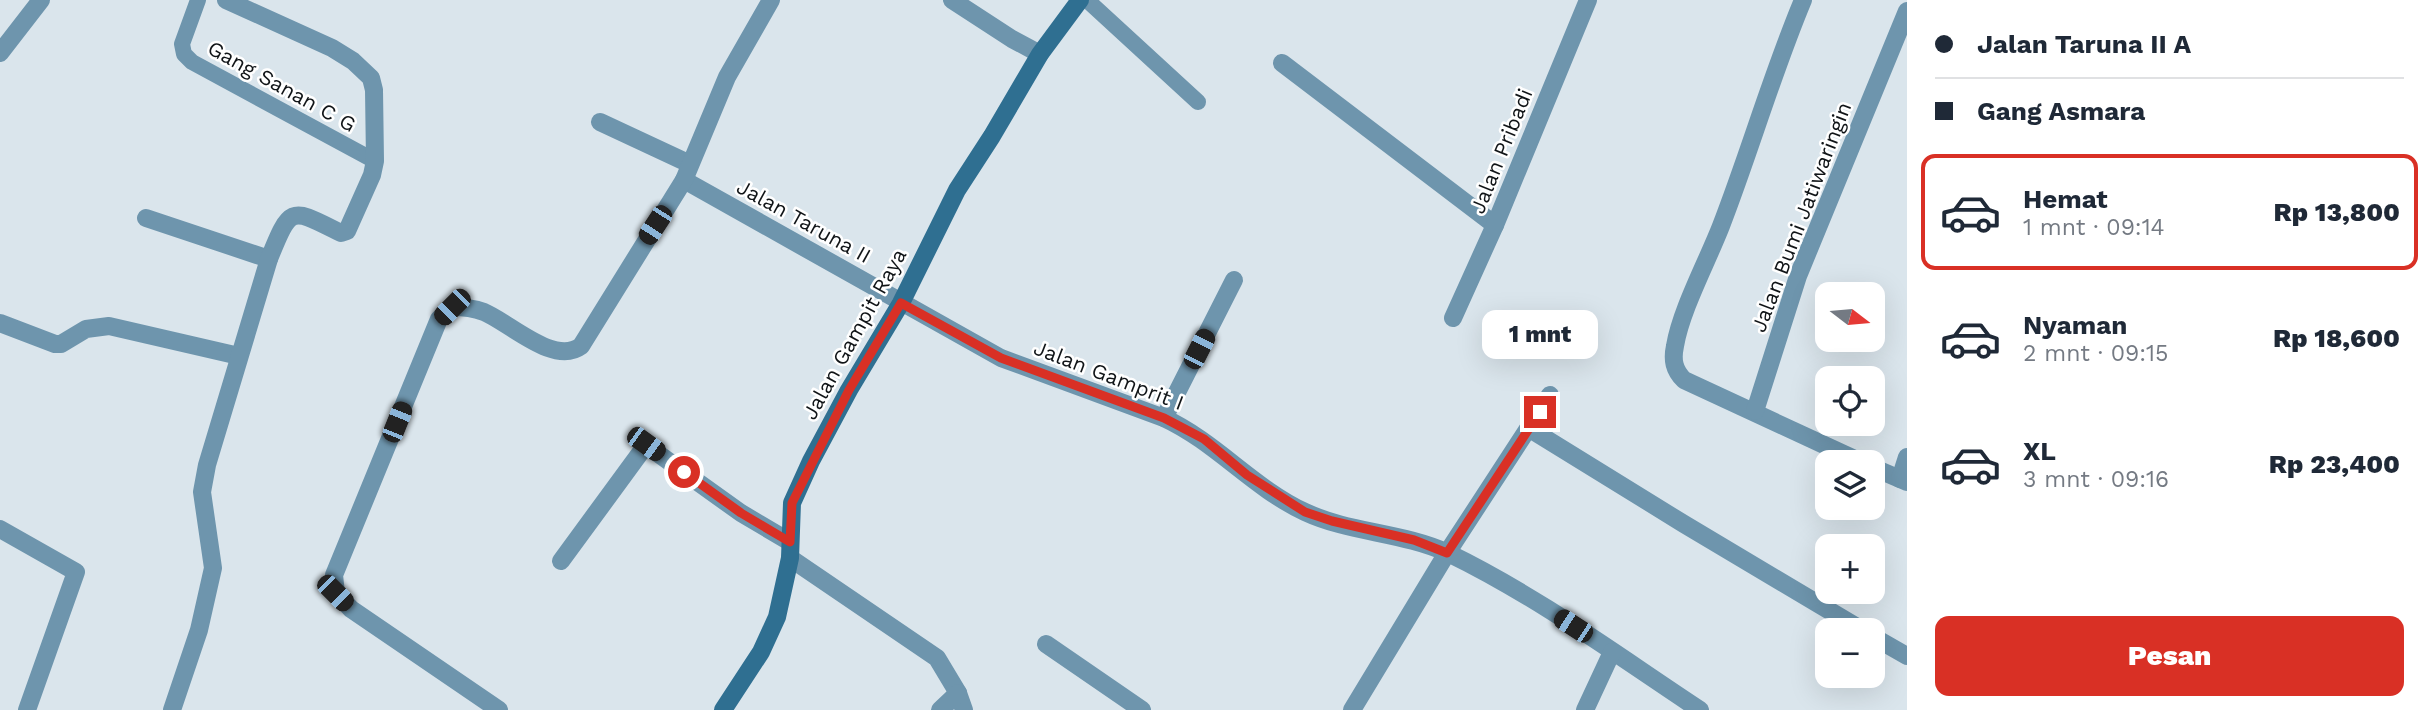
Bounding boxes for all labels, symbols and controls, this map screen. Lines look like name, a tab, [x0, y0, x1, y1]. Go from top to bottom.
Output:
text: Jalan Taruna II A	[1977, 29, 2191, 59]
street label: Gang Sanan C G	[204, 35, 360, 137]
street label: Jalan Pribadi	[1465, 85, 1537, 217]
text: Gang Asmara	[1977, 96, 2145, 126]
street label: Jalan Bumi Jatiwaringin	[1746, 98, 1856, 336]
street label: Jalan Taruna II	[733, 174, 875, 268]
icon: car	[1939, 181, 2002, 244]
text: Hemat	[2023, 184, 2108, 214]
text: Rp 13,800	[2274, 197, 2400, 227]
car	[635, 202, 676, 248]
text: 1 mnt · 09:14	[2023, 214, 2165, 241]
street label: Jalan Gampit Raya	[797, 244, 911, 424]
north arrow	[1815, 282, 1885, 352]
map controls	[1815, 282, 1885, 688]
car	[430, 285, 475, 329]
icon: car	[1939, 307, 2002, 370]
callout: 1 mnt	[1482, 310, 1598, 360]
text: Nyaman	[2023, 310, 2127, 340]
text: 1 mnt	[1509, 321, 1571, 348]
text: Rp 18,600	[2273, 323, 2400, 353]
car	[1181, 326, 1218, 372]
street label: Jalan Gamprit I	[1031, 335, 1187, 415]
text: 2 mnt · 09:15	[2023, 340, 2168, 367]
button: locate	[1815, 366, 1885, 436]
route end	[1524, 396, 1556, 428]
car	[380, 399, 415, 445]
car	[623, 423, 670, 465]
icon: car	[1939, 433, 2002, 496]
text: XL	[2023, 436, 2056, 466]
text: Rp 23,400	[2269, 449, 2400, 479]
button: layers	[1815, 450, 1885, 520]
route start	[668, 456, 700, 488]
text: 3 mnt · 09:16	[2023, 466, 2169, 493]
button: +	[1815, 534, 1885, 604]
car	[313, 571, 358, 615]
car	[1550, 606, 1597, 646]
button: Pesan	[1935, 616, 2404, 696]
button: −	[1815, 618, 1885, 688]

